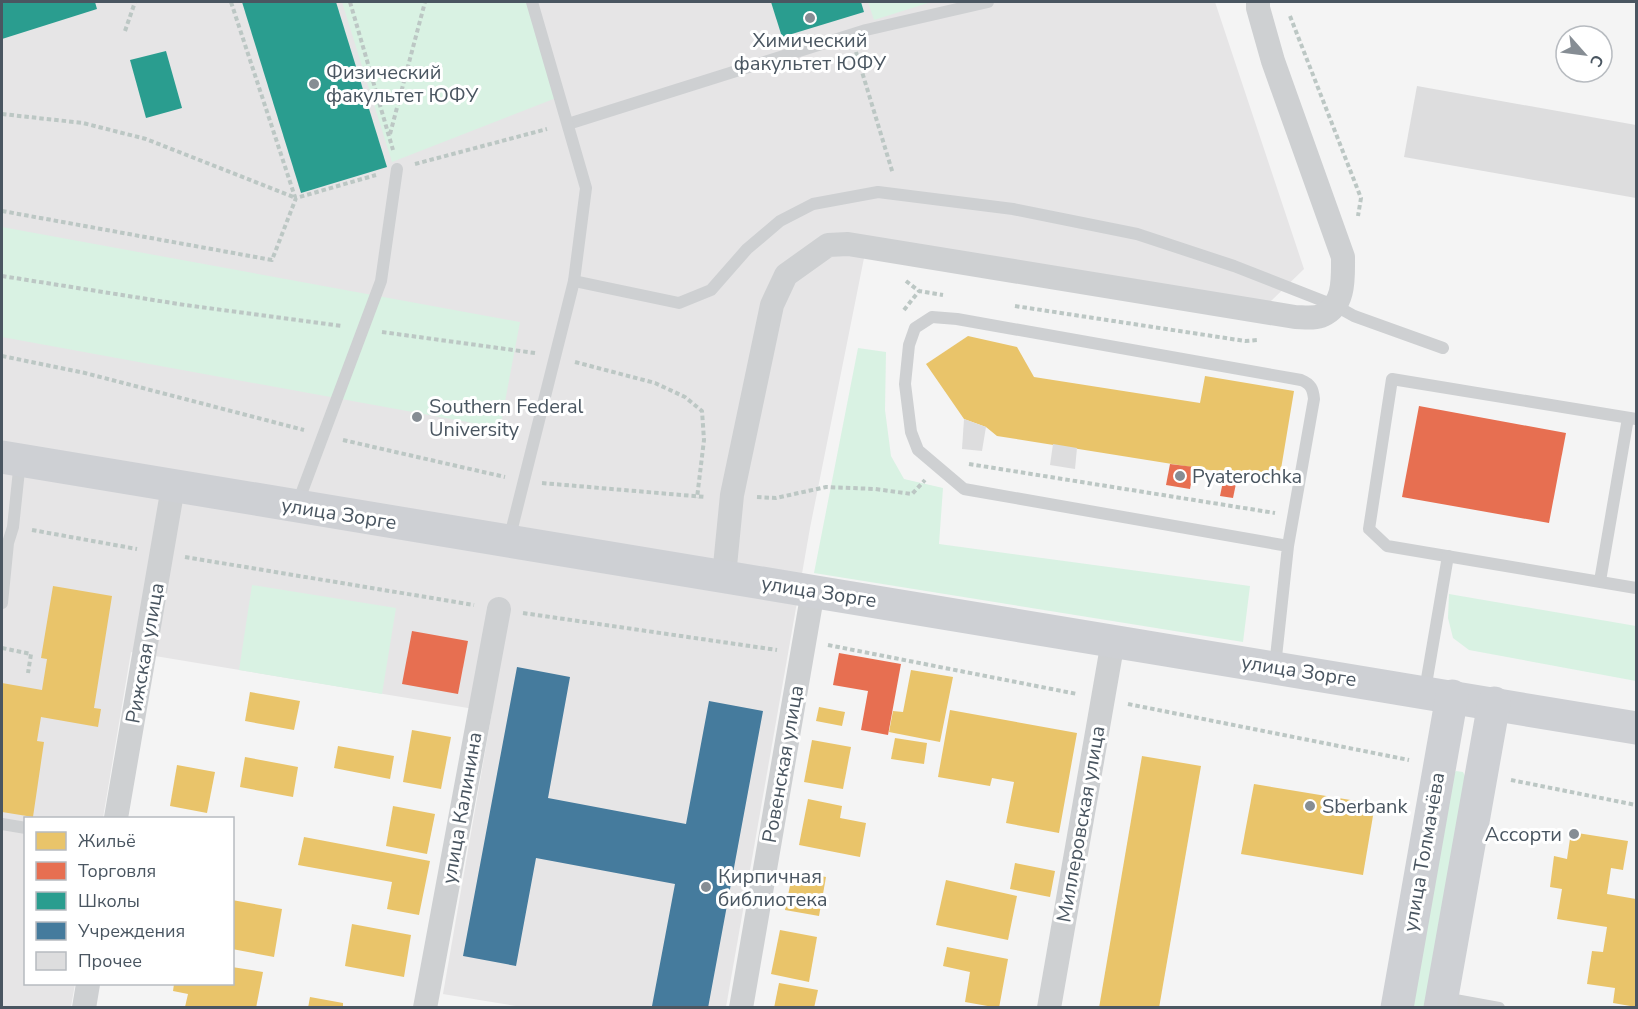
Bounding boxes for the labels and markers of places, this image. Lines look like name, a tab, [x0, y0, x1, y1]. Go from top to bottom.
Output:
marker: Химический факультет ЮФУ	[803, 11, 817, 25]
place label: Химический факультет ЮФУ	[734, 27, 886, 77]
place label: Физический факультет ЮФУ	[326, 59, 479, 109]
marker: Физический факультет ЮФУ	[307, 77, 321, 91]
place label: Southern Federal University	[429, 393, 583, 443]
marker: Southern Federal University	[410, 410, 424, 424]
place label: Pyaterochka	[1192, 463, 1302, 490]
marker: Pyaterochka	[1173, 469, 1187, 483]
place label: Sberbank	[1322, 793, 1408, 820]
marker: Sberbank	[1303, 799, 1317, 813]
place label: Ассорти	[1485, 821, 1562, 848]
marker: Ассорти	[1567, 827, 1581, 841]
place label: Кирпичная библиотека	[718, 863, 828, 913]
marker: Кирпичная библиотека	[699, 880, 713, 894]

